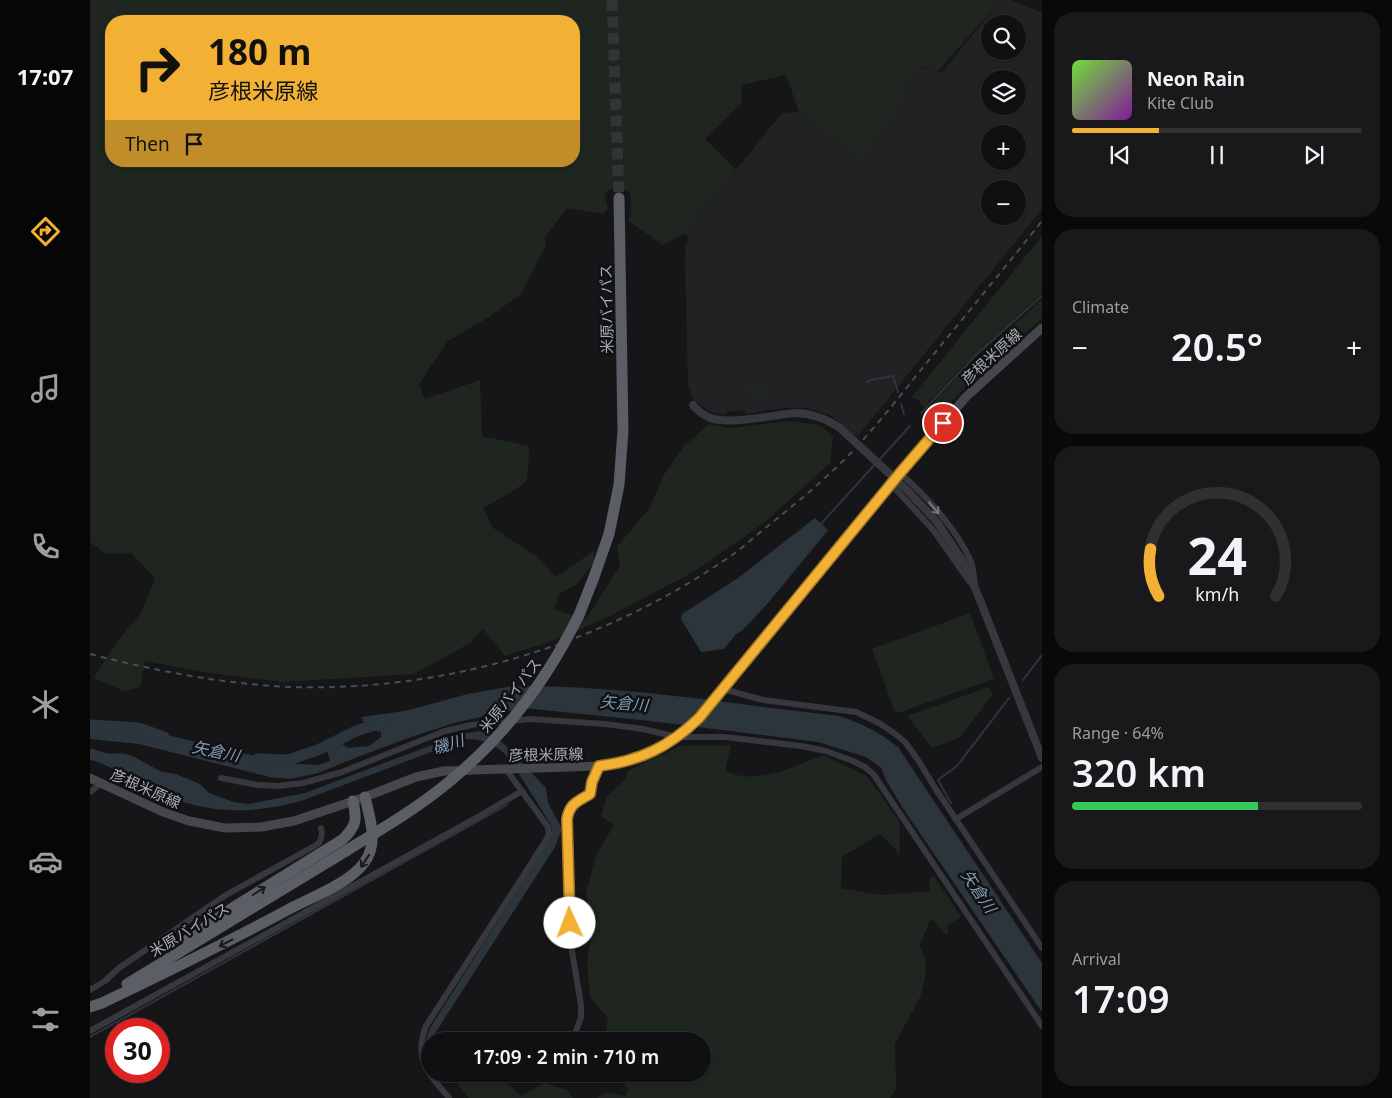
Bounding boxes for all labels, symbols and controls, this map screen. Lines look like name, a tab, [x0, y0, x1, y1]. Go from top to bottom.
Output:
map controls	[981, 15, 1026, 225]
button: search	[981, 15, 1026, 60]
text: 180 m	[208, 28, 311, 75]
icon: right	[125, 35, 190, 100]
text: 17:07	[17, 61, 73, 91]
text: Neon Rain	[1147, 66, 1245, 92]
button: layers	[981, 70, 1026, 115]
text: 彦根米原線	[208, 75, 318, 105]
text: Kite Club	[1147, 92, 1214, 114]
button: +	[981, 125, 1026, 170]
icon: arrive	[180, 130, 208, 158]
text: Then	[125, 131, 170, 157]
icon: previous	[1106, 141, 1134, 169]
icon: pause	[1203, 141, 1231, 169]
icon: next	[1300, 141, 1328, 169]
button: −	[981, 180, 1026, 225]
icon: directions	[28, 214, 63, 249]
street label: 米原バイパス	[595, 264, 617, 354]
text: Climate	[1072, 296, 1129, 318]
text: 20.5°	[1171, 320, 1263, 372]
street label: 彦根米原線	[956, 323, 1026, 389]
text: −	[1072, 328, 1088, 366]
text: +	[1346, 328, 1362, 366]
icon: music	[28, 371, 63, 406]
pin	[922, 402, 964, 444]
icon: arrive	[929, 409, 957, 437]
one-way arrow	[928, 501, 940, 514]
text: 24	[1187, 519, 1247, 590]
icon: phone	[28, 529, 63, 564]
text: km/h	[1195, 582, 1239, 606]
street label: 米原バイパス	[475, 653, 545, 737]
icon: climate	[28, 687, 63, 722]
water label: 矢倉川	[599, 690, 651, 716]
text: Range · 64%	[1072, 722, 1164, 744]
water label: 磯川	[429, 728, 468, 759]
water label: 矢倉川	[190, 735, 244, 767]
street label: 彦根米原線	[508, 743, 584, 765]
text: 320 km	[1072, 746, 1206, 798]
street label: 彦根米原線	[108, 764, 184, 812]
icon: car	[28, 844, 63, 879]
one-way arrow	[359, 853, 369, 867]
water label: 矢倉川	[956, 865, 1003, 919]
one-way arrow	[252, 886, 266, 897]
position arrow	[543, 896, 595, 948]
street label: 米原バイパス	[145, 897, 233, 961]
one-way arrow	[219, 939, 234, 948]
text: Arrival	[1072, 948, 1121, 970]
text: 17:09	[1072, 972, 1169, 1024]
icon: filters	[28, 1002, 63, 1037]
speed limit sign: 30	[105, 1018, 170, 1083]
text: 17:09 · 2 min · 710 m	[473, 1044, 659, 1070]

